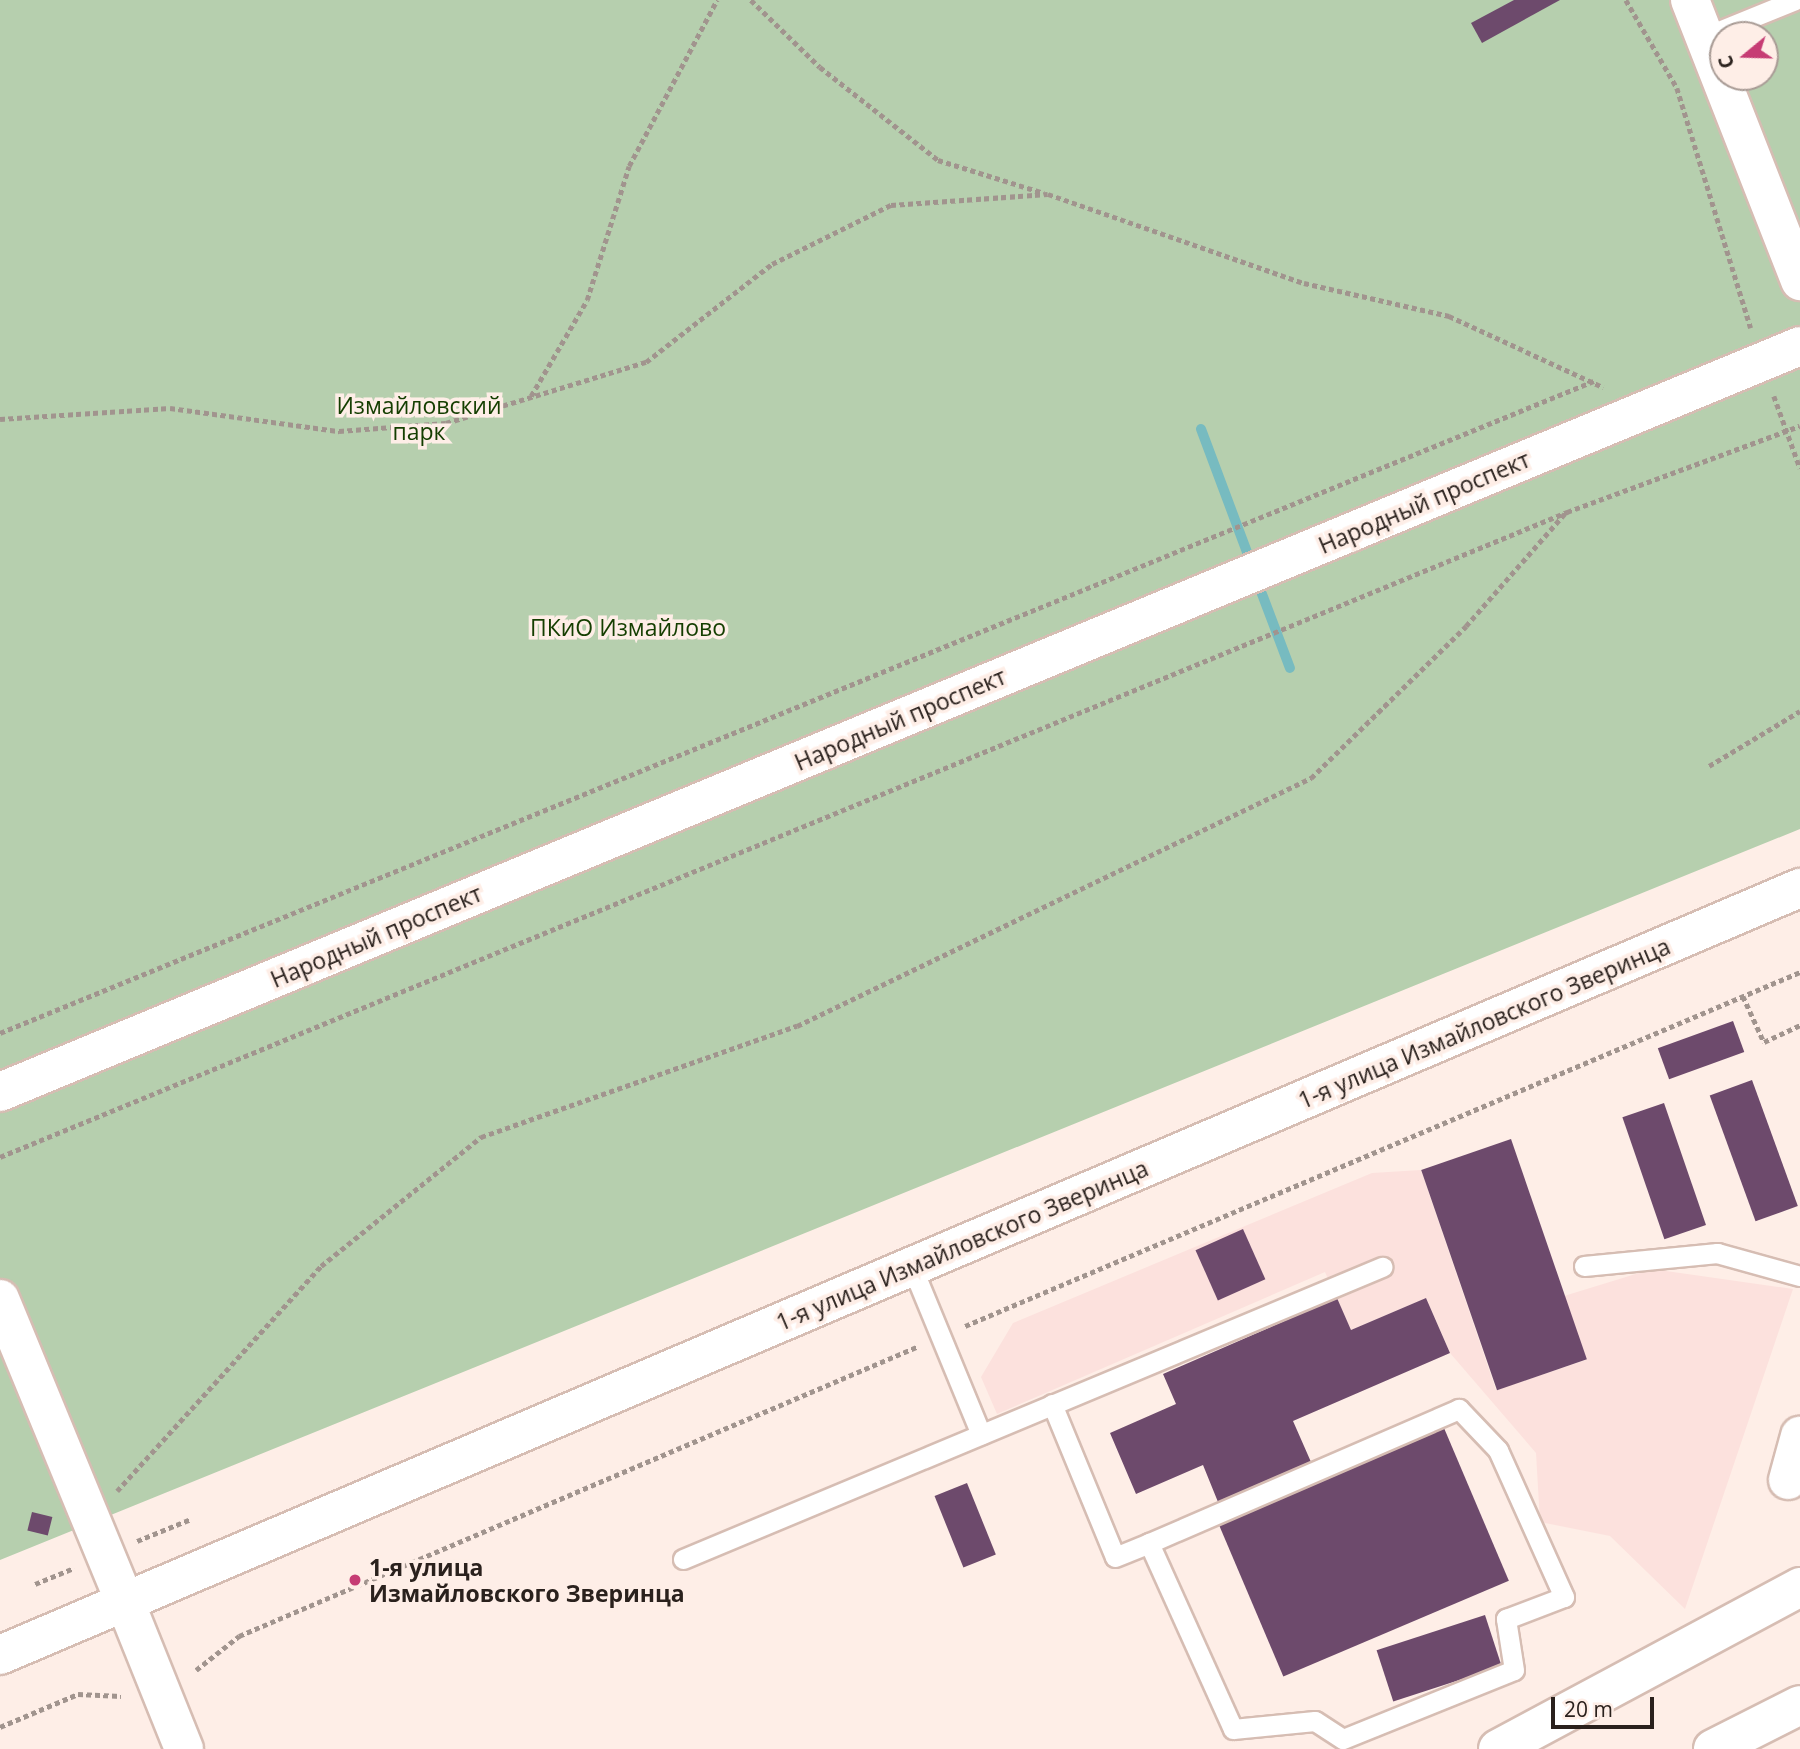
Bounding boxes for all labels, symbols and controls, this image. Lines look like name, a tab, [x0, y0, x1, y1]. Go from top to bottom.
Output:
north arrow	[1709, 21, 1779, 91]
text: С	[1712, 52, 1740, 72]
park label: Измайловский парк	[336, 391, 502, 445]
street label: Народный проспект	[1314, 445, 1534, 559]
park label: ПКиО Измайлово	[530, 613, 726, 641]
street label: Народный проспект	[790, 662, 1010, 776]
street label: Народный проспект	[266, 879, 486, 993]
street label: 1-я улица Измайловского Зверинца	[1294, 932, 1674, 1114]
street label: 1-я улица Измайловского Зверинца	[772, 1154, 1152, 1336]
place label: 1-я улица Измайловского Зверинца	[369, 1553, 685, 1607]
marker: 1-я улица Измайловского Зверинца	[347, 1572, 363, 1588]
scale bar	[1555, 1682, 1658, 1726]
text: 20 m	[1564, 1695, 1613, 1723]

